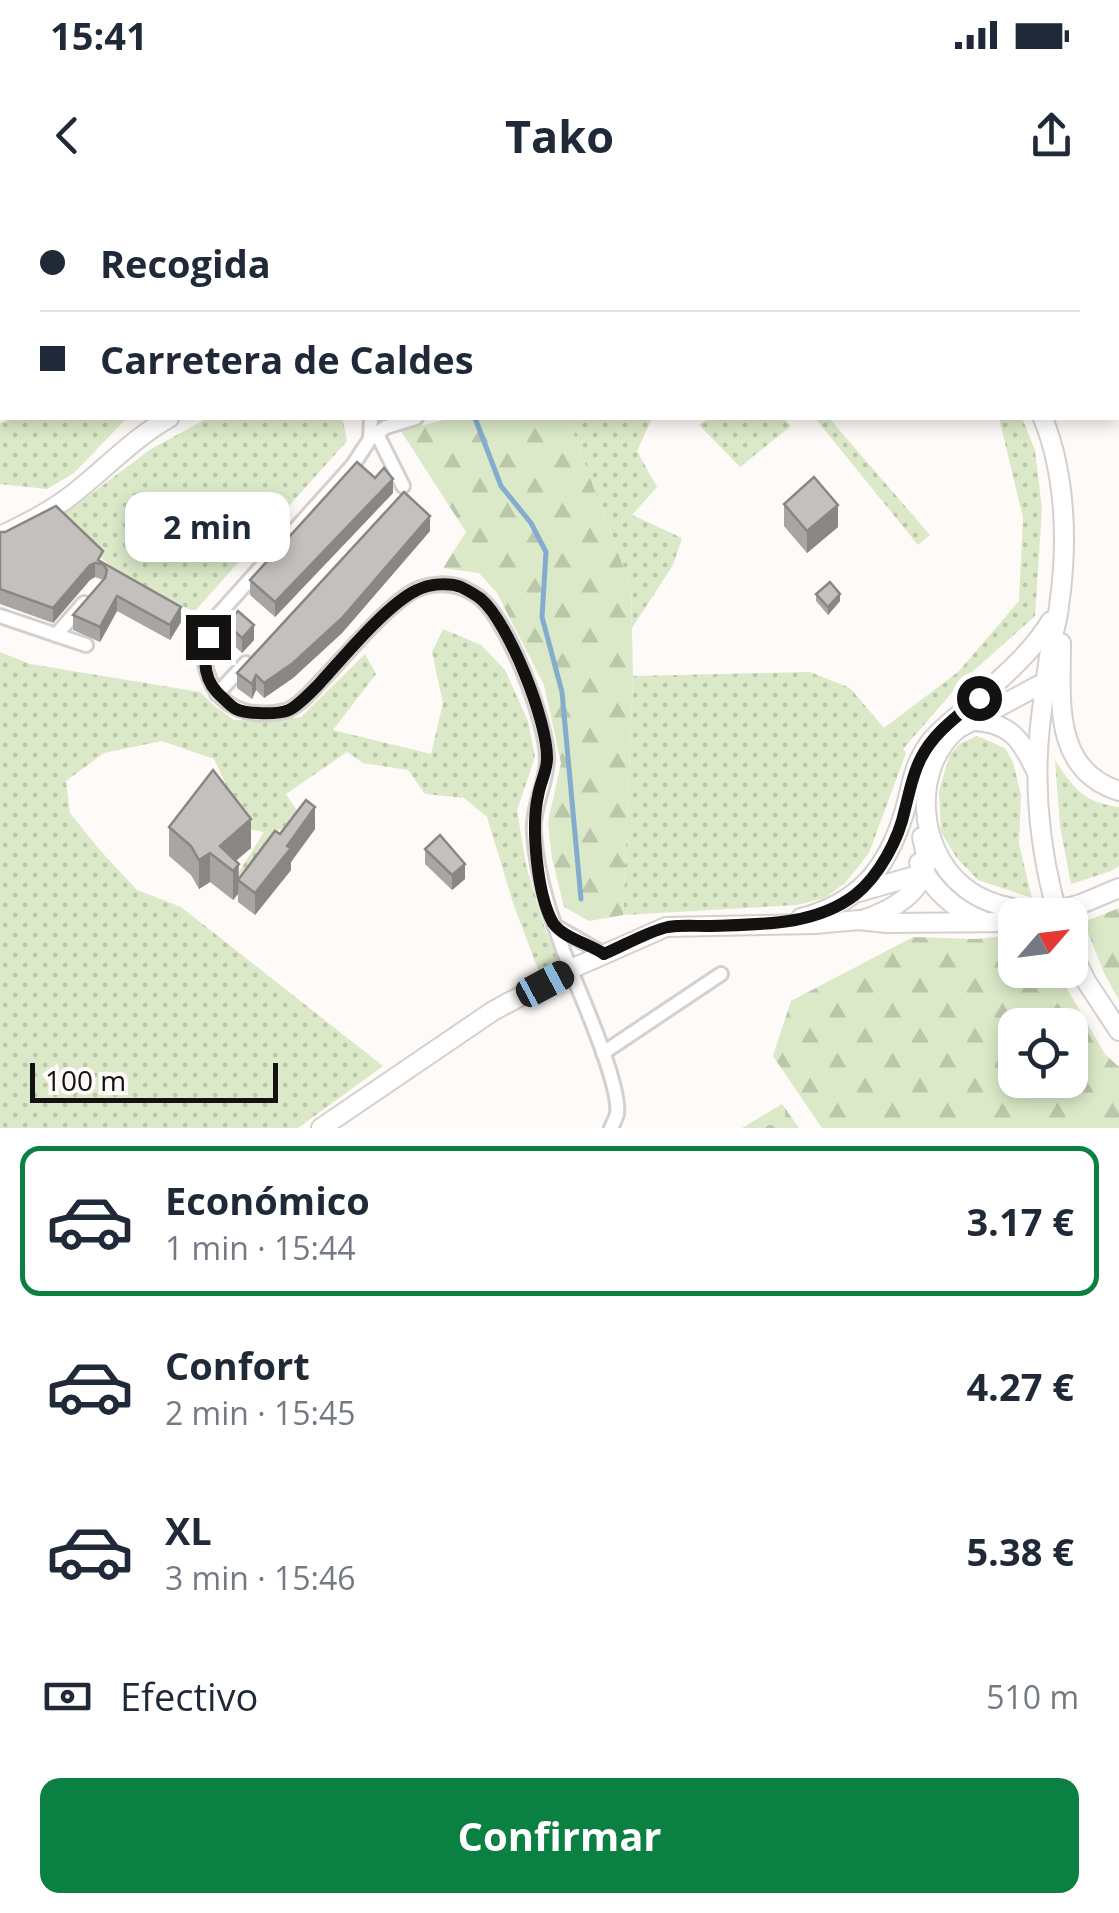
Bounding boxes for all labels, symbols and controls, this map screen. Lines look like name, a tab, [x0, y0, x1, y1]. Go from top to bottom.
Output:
text: 15:41	[50, 9, 148, 61]
text: Tako	[505, 105, 614, 166]
icon: back	[40, 108, 95, 163]
icon: share	[1024, 108, 1079, 163]
text: Recogida	[100, 237, 271, 289]
text: Carretera de Caldes	[100, 333, 474, 385]
callout: 2 min	[126, 492, 290, 562]
text: 2 min	[163, 505, 252, 548]
route end	[186, 615, 231, 660]
route start	[957, 676, 1002, 721]
north arrow	[998, 898, 1088, 988]
map controls	[998, 898, 1088, 1098]
car	[511, 957, 579, 1011]
button: locate	[998, 1008, 1088, 1098]
scale bar	[30, 1058, 278, 1103]
text: 100 m	[45, 1061, 126, 1099]
text: Económico	[165, 1174, 370, 1226]
icon: car	[45, 1176, 135, 1266]
text: 3.17 €	[966, 1195, 1074, 1247]
text: 1 min · 15:44	[165, 1226, 356, 1269]
text: Confort	[165, 1339, 310, 1391]
icon: car	[45, 1341, 135, 1431]
text: 4.27 €	[966, 1360, 1074, 1412]
text: 2 min · 15:45	[165, 1391, 356, 1434]
text: XL	[165, 1504, 212, 1556]
icon: car	[45, 1506, 135, 1596]
text: 5.38 €	[966, 1525, 1074, 1577]
text: 3 min · 15:46	[165, 1556, 356, 1599]
icon: cash	[40, 1669, 95, 1724]
text: Efectivo	[120, 1670, 258, 1722]
text: 510 m	[986, 1675, 1079, 1718]
button: Confirmar	[40, 1778, 1079, 1893]

